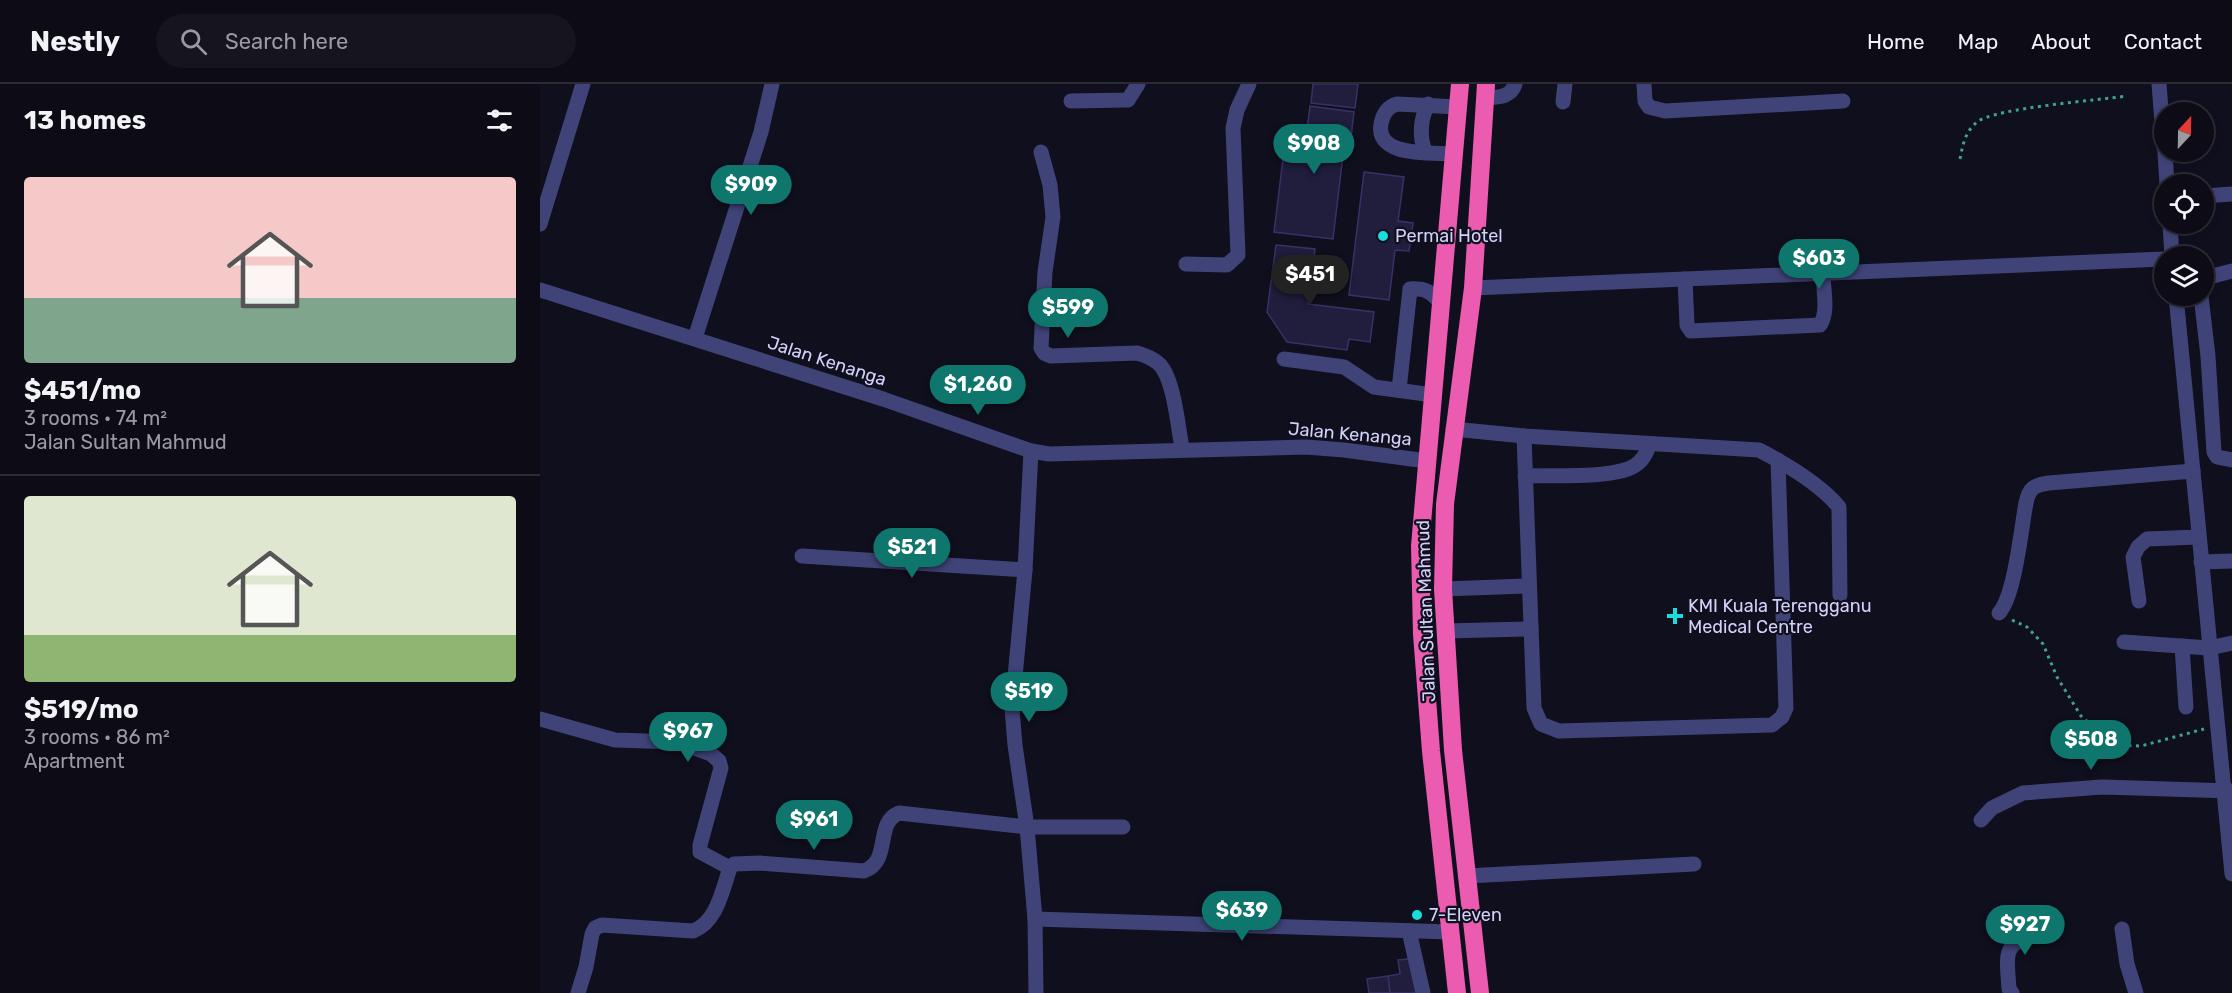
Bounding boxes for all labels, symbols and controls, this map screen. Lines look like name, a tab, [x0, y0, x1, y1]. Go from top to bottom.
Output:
search box	[156, 14, 576, 68]
text: Nestly	[30, 25, 120, 58]
icon: search	[177, 25, 210, 58]
text: Search here	[225, 28, 348, 55]
text: Home	[1867, 29, 1924, 54]
text: Map	[1957, 29, 1998, 54]
text: About	[2031, 29, 2091, 54]
text: Contact	[2124, 29, 2202, 54]
north arrow	[2154, 102, 2214, 162]
map controls	[2154, 102, 2214, 306]
icon: filters	[483, 104, 516, 137]
text: 13 homes	[24, 105, 146, 136]
pin: $908	[1278, 124, 1350, 175]
text: $908	[1287, 131, 1341, 155]
pin: $909	[715, 165, 787, 216]
text: $909	[725, 172, 777, 196]
button: locate	[2154, 174, 2214, 234]
icon: home	[216, 216, 324, 324]
place label: Permai Hotel	[1395, 225, 1503, 247]
marker: Permai Hotel	[1376, 229, 1390, 243]
pin: $603	[1783, 239, 1855, 290]
text: $603	[1792, 246, 1846, 270]
button: layers	[2154, 246, 2214, 306]
pin: $451	[1274, 255, 1346, 306]
text: $451	[1285, 262, 1335, 286]
pin: $599	[1032, 288, 1104, 339]
text: $599	[1042, 295, 1094, 319]
street label: Jalan Kenanga	[765, 331, 889, 391]
pin: $1,260	[929, 365, 1027, 416]
text: $1,260	[944, 372, 1012, 396]
text: $451/mo	[24, 375, 141, 406]
text: 3 rooms · 74 m²	[24, 406, 167, 430]
street label: Jalan Kenanga	[1287, 418, 1413, 450]
text: Jalan Sultan Mahmud	[24, 430, 227, 454]
street label: Jalan Sultan Mahmud	[1412, 519, 1440, 703]
pin: $521	[876, 528, 948, 579]
icon: home	[216, 535, 324, 643]
text: $521	[887, 535, 937, 559]
place label: KMI Kuala Terengganu Medical Centre	[1688, 595, 1872, 638]
marker: KMI Kuala Terengganu Medical Centre	[1666, 607, 1684, 625]
pin: $519	[993, 672, 1065, 723]
text: $519	[1005, 679, 1053, 703]
text: $519/mo	[24, 694, 139, 725]
pin: $967	[652, 712, 724, 763]
text: $967	[663, 719, 713, 743]
pin: $508	[2055, 720, 2127, 771]
text: 3 rooms · 86 m²	[24, 725, 170, 749]
text: $508	[2064, 727, 2118, 751]
text: Apartment	[24, 749, 125, 773]
pin: $961	[778, 800, 850, 851]
text: $961	[790, 807, 838, 831]
pin: $639	[1206, 891, 1278, 942]
text: $639	[1216, 898, 1268, 922]
place label: 7-Eleven	[1429, 904, 1502, 926]
pin: $927	[1989, 905, 2061, 956]
marker: 7-Eleven	[1410, 908, 1424, 922]
text: $927	[2000, 912, 2050, 936]

